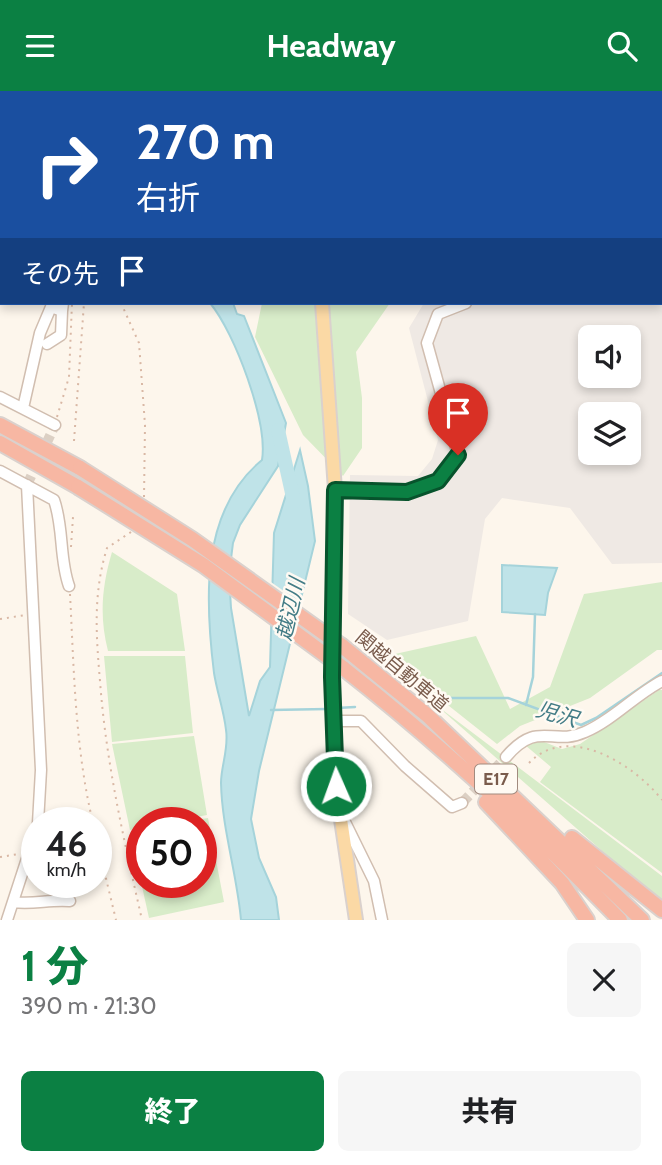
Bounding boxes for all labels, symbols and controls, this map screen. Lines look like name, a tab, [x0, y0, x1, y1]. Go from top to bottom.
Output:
text: Headway	[266, 26, 396, 65]
icon: menu	[21, 27, 59, 65]
icon: search	[603, 27, 641, 65]
text: 270 m	[136, 112, 275, 171]
icon: right	[21, 119, 112, 210]
text: 右折	[136, 178, 200, 217]
icon: arrive	[113, 252, 151, 290]
text: その先	[21, 258, 99, 290]
map controls	[578, 325, 641, 465]
button: sound	[578, 325, 641, 388]
pin	[428, 383, 488, 455]
icon: arrive	[439, 394, 477, 432]
button: layers	[578, 402, 641, 465]
water label: 越辺川	[271, 574, 310, 643]
street label: 関越自動車道	[351, 626, 453, 716]
water label: 児沢	[533, 696, 584, 733]
position arrow	[299, 749, 373, 823]
road number: E17	[475, 765, 517, 793]
speed limit sign: 50	[126, 807, 217, 898]
text: 46	[46, 822, 87, 865]
text: km/h	[47, 859, 86, 881]
text: 1 分	[21, 940, 88, 992]
button: close	[567, 943, 641, 1017]
text: 390 m · 21:30	[21, 992, 157, 1020]
button: 終了	[21, 1071, 324, 1151]
button: 共有	[338, 1071, 641, 1151]

